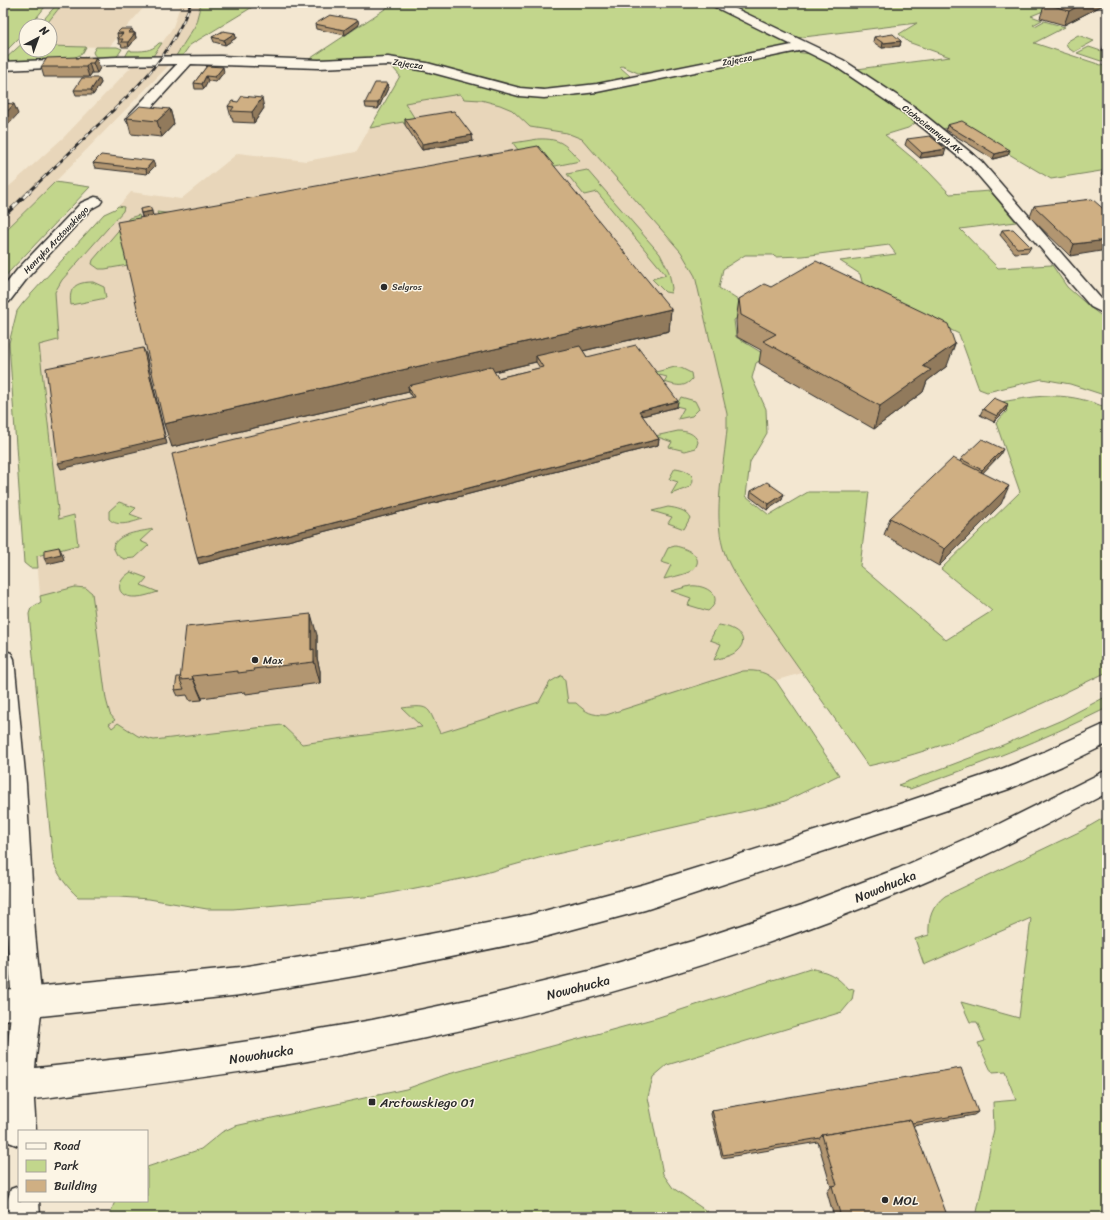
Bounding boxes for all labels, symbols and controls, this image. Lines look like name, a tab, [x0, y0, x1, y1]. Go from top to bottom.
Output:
north arrow	[18, 18, 58, 58]
text: N	[34, 21, 54, 41]
street label: Zajęcza	[721, 49, 754, 71]
street label: Zajęcza	[392, 54, 425, 74]
street label: Cichociemnych AK	[898, 100, 966, 158]
street label: Henryka Arctowskiego	[19, 202, 93, 278]
place label: Selgros	[392, 279, 423, 295]
marker: Selgros	[379, 282, 389, 292]
place label: Max	[263, 651, 283, 670]
marker: Max	[250, 655, 260, 665]
street label: Nowohucka	[851, 863, 920, 909]
street label: Nowohucka	[544, 968, 613, 1006]
street label: Nowohucka	[227, 1038, 295, 1071]
place label: Arctowskiego 01	[379, 1091, 475, 1114]
marker: Arctowskiego 01	[367, 1097, 377, 1107]
legend	[18, 1130, 148, 1202]
text: Road	[54, 1135, 81, 1157]
text: Park	[54, 1155, 79, 1177]
text: Building	[54, 1175, 97, 1197]
place label: MOL	[893, 1189, 918, 1212]
marker: MOL	[880, 1195, 890, 1205]

